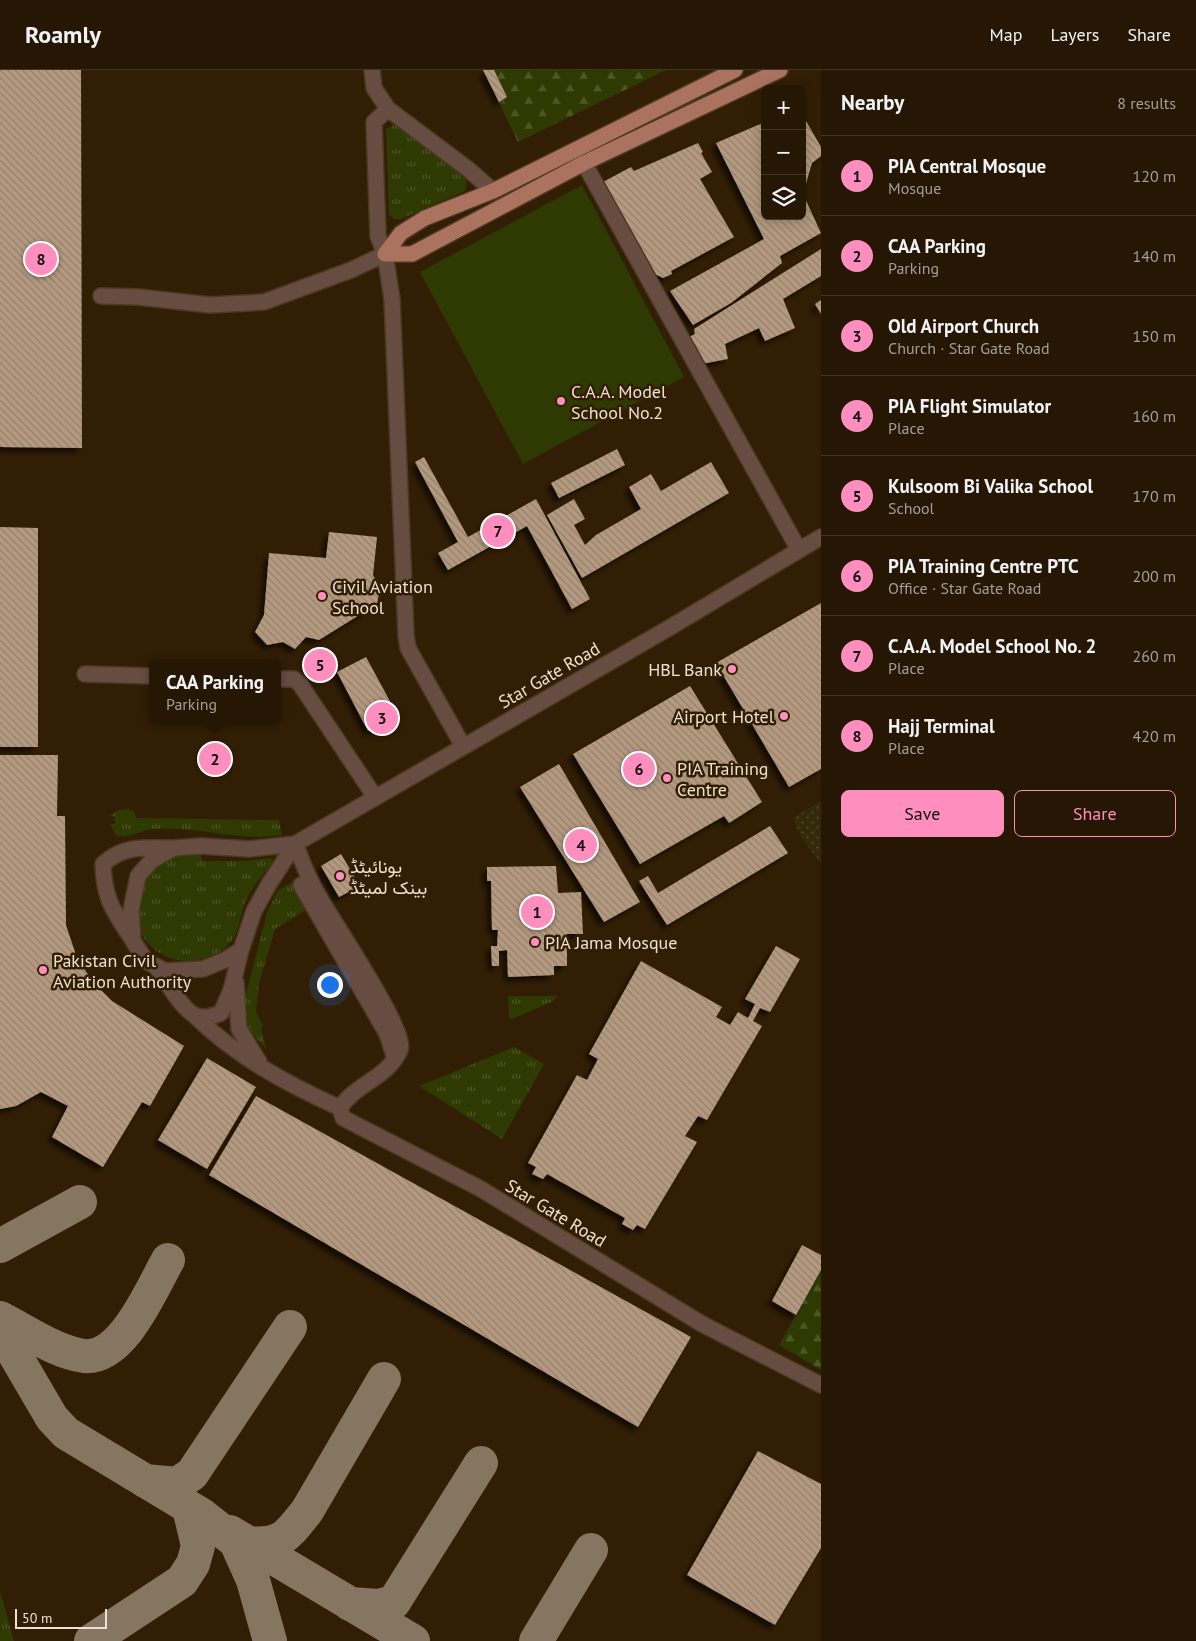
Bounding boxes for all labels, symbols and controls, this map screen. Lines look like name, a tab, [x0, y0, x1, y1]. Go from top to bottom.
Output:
text: Roamly	[25, 19, 101, 50]
text: Map	[990, 23, 1022, 46]
text: Layers	[1050, 23, 1099, 46]
text: Share	[1127, 23, 1171, 46]
map controls	[761, 85, 806, 220]
button: +	[761, 85, 806, 130]
text: Nearby	[841, 89, 904, 116]
text: 8 results	[1117, 93, 1176, 113]
button: −	[761, 130, 806, 175]
text: PIA Central Mosque	[888, 154, 1046, 178]
text: 1	[852, 166, 862, 186]
text: 120 m	[1133, 166, 1176, 186]
button: layers	[761, 175, 806, 220]
text: Mosque	[888, 178, 941, 198]
text: CAA Parking	[888, 234, 986, 258]
pin: 8	[25, 240, 57, 278]
text: 2	[852, 246, 862, 266]
text: 140 m	[1133, 246, 1176, 266]
text: Parking	[888, 258, 939, 278]
text: Old Airport Church	[888, 314, 1039, 338]
text: 3	[852, 326, 862, 346]
text: 150 m	[1133, 326, 1176, 346]
text: Church · Star Gate Road	[888, 338, 1050, 358]
place label: C.A.A. Model School No.2	[571, 380, 667, 424]
text: PIA Flight Simulator	[888, 394, 1051, 418]
marker: C.A.A. Model School No.2	[555, 395, 567, 407]
text: 4	[852, 406, 862, 426]
text: 160 m	[1133, 406, 1176, 426]
text: Place	[888, 418, 925, 438]
text: Kulsoom Bi Valika School	[888, 474, 1093, 498]
text: 5	[852, 486, 862, 506]
text: 170 m	[1133, 486, 1176, 506]
text: School	[888, 498, 934, 518]
pin: 7	[482, 512, 514, 550]
text: PIA Training Centre PTC	[888, 554, 1079, 578]
text: 6	[852, 566, 862, 586]
text: 200 m	[1133, 566, 1176, 586]
place label: Civil Aviation School	[332, 575, 433, 619]
text: Office · Star Gate Road	[888, 578, 1041, 598]
marker: Civil Aviation School	[316, 590, 328, 602]
text: C.A.A. Model School No. 2	[888, 634, 1096, 658]
street label: Star Gate Road	[494, 637, 604, 713]
pin: 5	[304, 646, 336, 684]
text: 7	[852, 646, 862, 666]
text: 260 m	[1133, 646, 1176, 666]
place label: HBL Bank	[648, 658, 722, 681]
text: Place	[888, 658, 925, 678]
popup	[149, 659, 281, 724]
marker: HBL Bank	[726, 663, 738, 675]
text: CAA Parking	[166, 670, 264, 694]
text: Parking	[166, 694, 217, 714]
pin: 3	[366, 699, 398, 737]
place label: Airport Hotel	[674, 705, 775, 728]
marker: Airport Hotel	[778, 710, 790, 722]
text: Hajj Terminal	[888, 714, 995, 738]
text: 8	[852, 726, 862, 746]
text: 420 m	[1133, 726, 1176, 746]
text: Place	[888, 738, 925, 758]
pin: 2	[199, 740, 231, 778]
pin: 6	[623, 750, 655, 788]
place label: PIA Training Centre	[677, 757, 769, 801]
marker: PIA Training Centre	[661, 772, 673, 784]
button: Save	[841, 790, 1004, 837]
button: Share	[1014, 790, 1176, 837]
pin: 4	[565, 826, 597, 864]
place label: یونائیٹڈ بینک لمیٹڈ	[350, 855, 427, 899]
marker: یونائیٹڈ بینک لمیٹڈ	[334, 870, 346, 882]
pin: 1	[521, 893, 553, 931]
place label: PIA Jama Mosque	[545, 931, 677, 954]
marker: PIA Jama Mosque	[529, 936, 541, 948]
place label: Pakistan Civil Aviation Authority	[53, 949, 192, 993]
marker: Pakistan Civil Aviation Authority	[37, 964, 49, 976]
your location	[317, 972, 343, 998]
street label: Star Gate Road	[501, 1174, 611, 1252]
scale bar	[15, 1606, 108, 1629]
text: 50 m	[22, 1609, 52, 1627]

